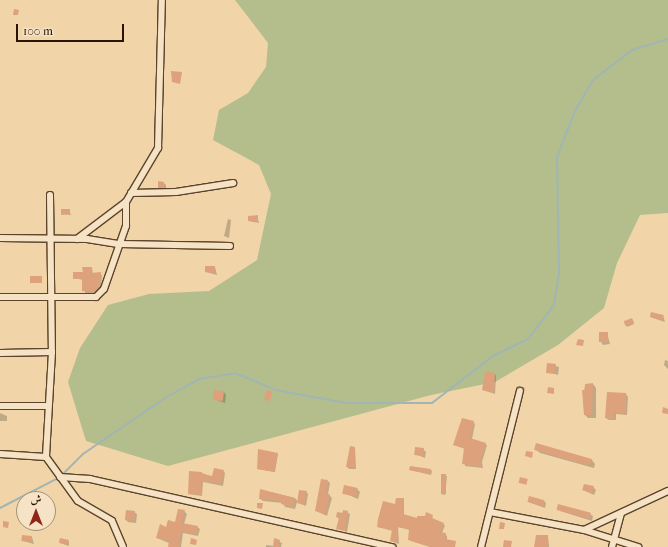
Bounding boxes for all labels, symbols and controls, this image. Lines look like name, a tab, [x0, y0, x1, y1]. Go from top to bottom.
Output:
scale bar	[18, 16, 126, 42]
text: 100 m	[23, 24, 53, 38]
north arrow	[16, 491, 56, 531]
text: ش	[31, 493, 41, 506]

